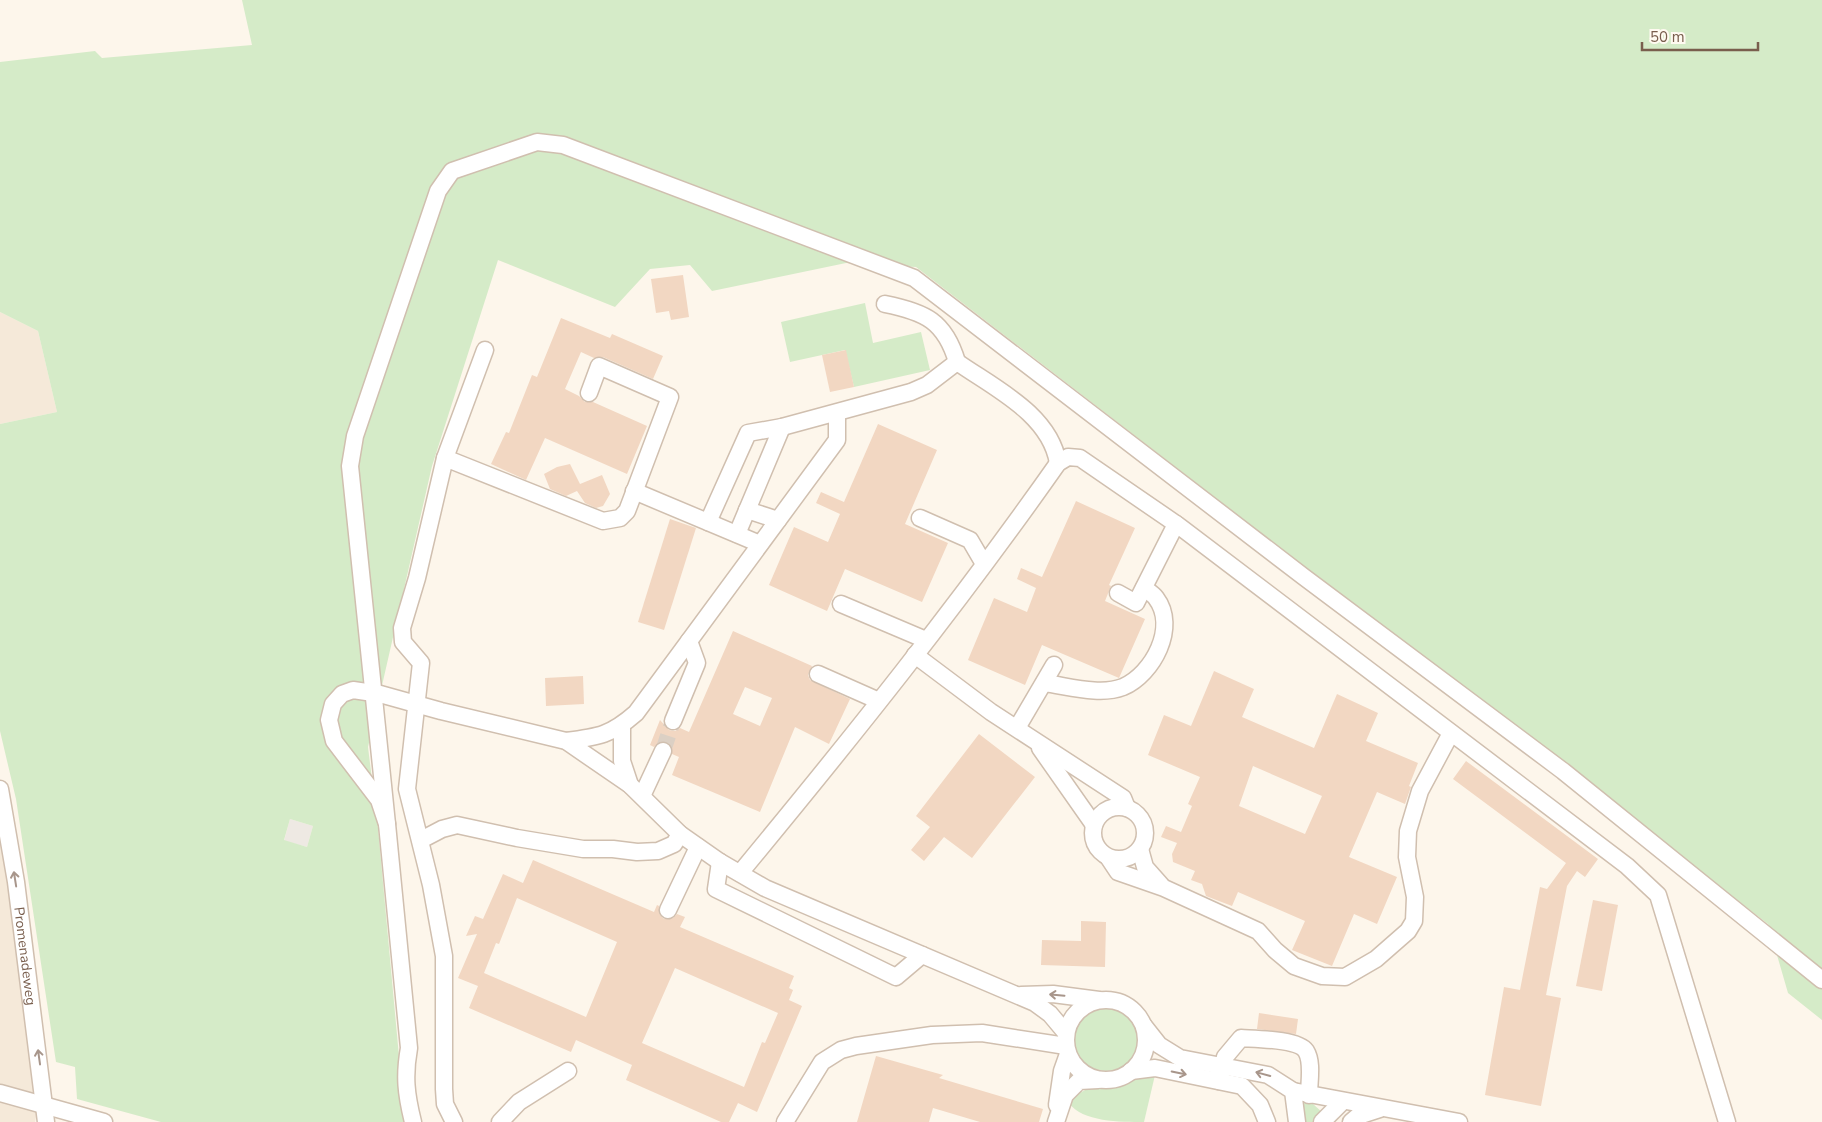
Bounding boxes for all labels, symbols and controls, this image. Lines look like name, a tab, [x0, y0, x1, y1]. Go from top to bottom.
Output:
scale bar	[1642, 20, 1758, 52]
text: 50 m	[1650, 27, 1685, 47]
one-way arrow	[10, 871, 20, 887]
street label: Promenadeweg	[10, 906, 41, 1006]
one-way arrow	[1049, 990, 1065, 1000]
one-way arrow	[34, 1049, 44, 1065]
one-way arrow	[1171, 1069, 1187, 1078]
one-way arrow	[1255, 1069, 1271, 1079]

